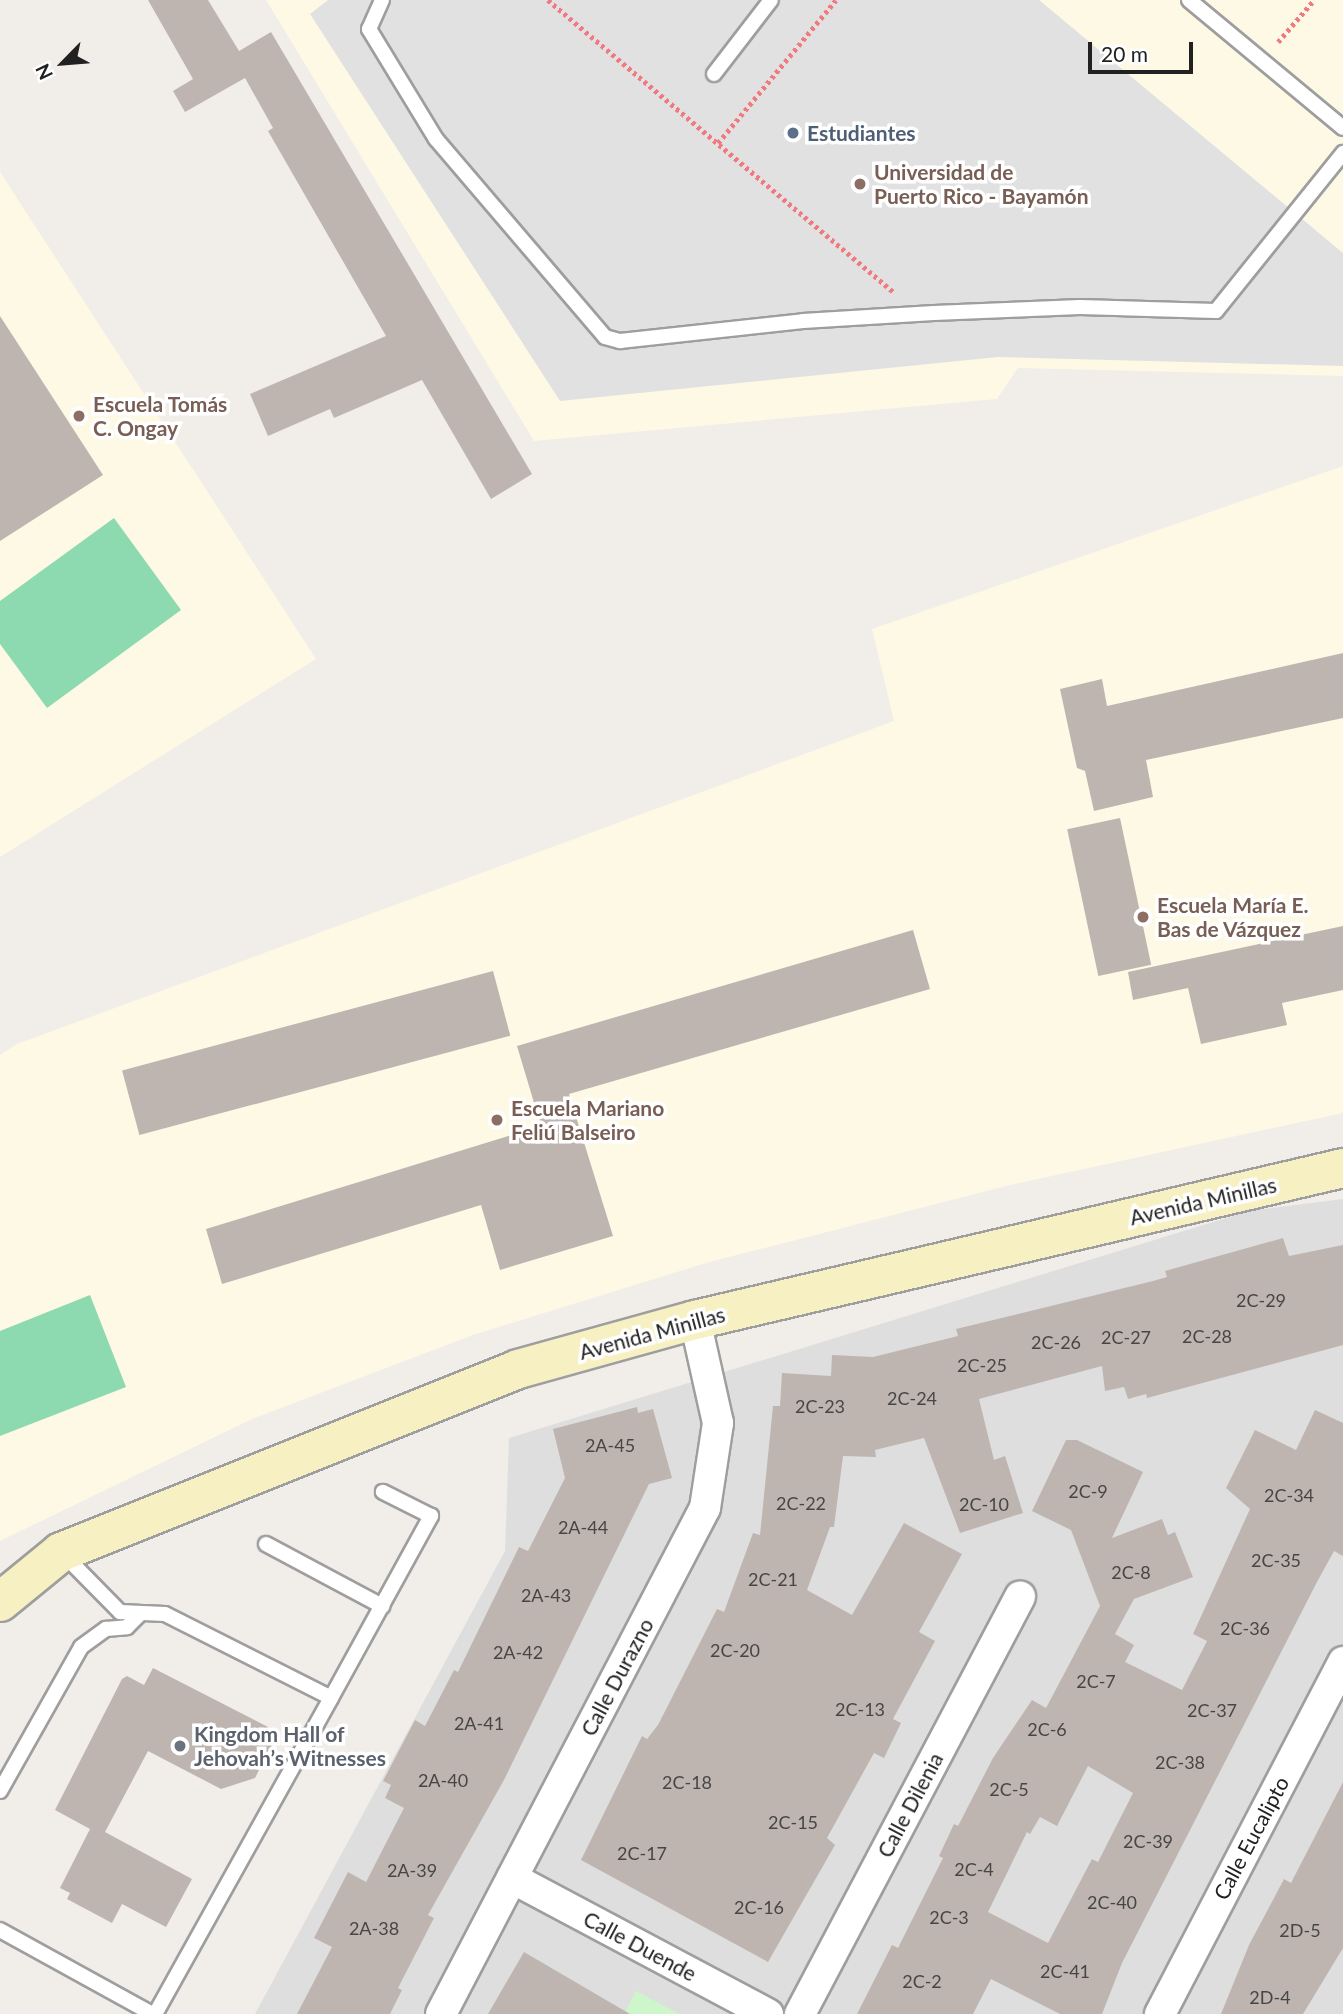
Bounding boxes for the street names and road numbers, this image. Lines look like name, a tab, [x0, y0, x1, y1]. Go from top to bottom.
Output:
street label: Avenida Minillas	[1127, 1172, 1279, 1230]
street label: Avenida Minillas	[576, 1301, 728, 1365]
street label: Calle Durazno	[576, 1614, 658, 1740]
street label: Calle Dilenia	[872, 1748, 948, 1862]
street label: Calle Eucalipto	[1208, 1772, 1294, 1904]
street label: Calle Duende	[579, 1906, 701, 1986]

